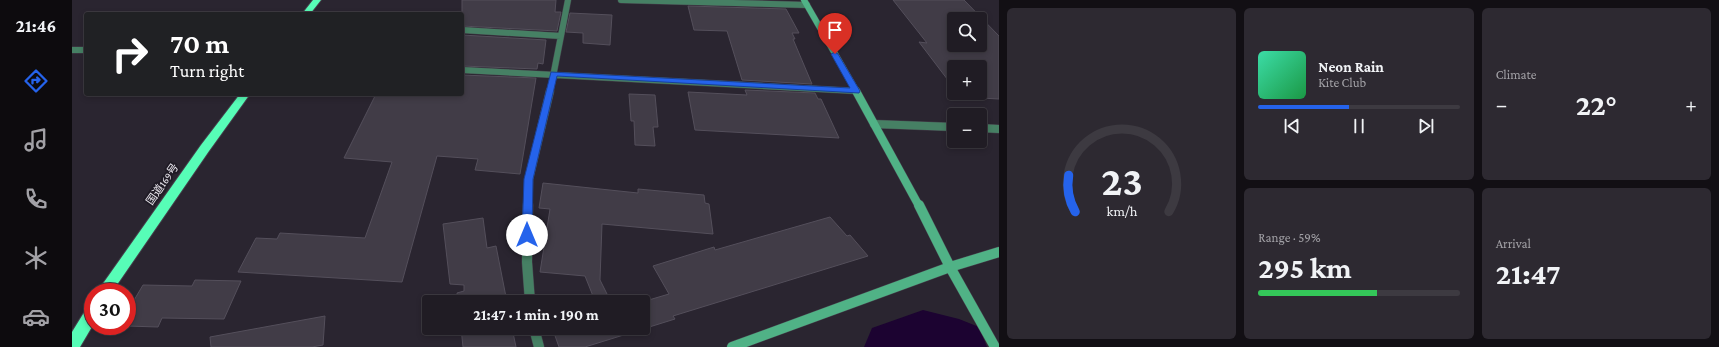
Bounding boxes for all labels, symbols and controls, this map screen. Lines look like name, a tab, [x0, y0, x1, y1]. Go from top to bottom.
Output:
map controls	[947, 12, 987, 148]
button: search	[947, 12, 987, 52]
pin	[818, 13, 852, 54]
text: 21:46	[16, 16, 56, 36]
icon: arrive	[824, 19, 846, 41]
icon: right	[104, 28, 156, 80]
text: 70 m	[170, 28, 229, 59]
text: Neon Rain	[1318, 59, 1384, 75]
button: +	[947, 60, 987, 100]
text: Turn right	[170, 61, 244, 81]
icon: directions	[22, 67, 50, 95]
text: Climate	[1496, 67, 1537, 82]
text: Kite Club	[1318, 75, 1366, 90]
text: 22°	[1576, 88, 1617, 121]
text: −	[1496, 92, 1507, 117]
text: +	[1685, 92, 1697, 117]
button: −	[947, 108, 987, 148]
icon: previous	[1281, 115, 1303, 137]
icon: pause	[1348, 115, 1370, 137]
icon: next	[1415, 115, 1437, 137]
icon: music	[22, 126, 50, 154]
text: 23	[1101, 157, 1142, 203]
street label: 国道169号	[143, 161, 181, 207]
icon: phone	[22, 185, 50, 213]
text: km/h	[1106, 202, 1137, 218]
position arrow	[506, 214, 548, 256]
text: Range · 59%	[1258, 230, 1321, 245]
text: Arrival	[1496, 236, 1531, 251]
icon: climate	[22, 244, 50, 272]
text: 295 km	[1258, 251, 1352, 284]
text: 21:47	[1496, 257, 1561, 290]
speed limit sign: 30	[84, 283, 136, 335]
icon: car	[22, 303, 50, 331]
text: 21:47 · 1 min · 190 m	[473, 307, 599, 323]

